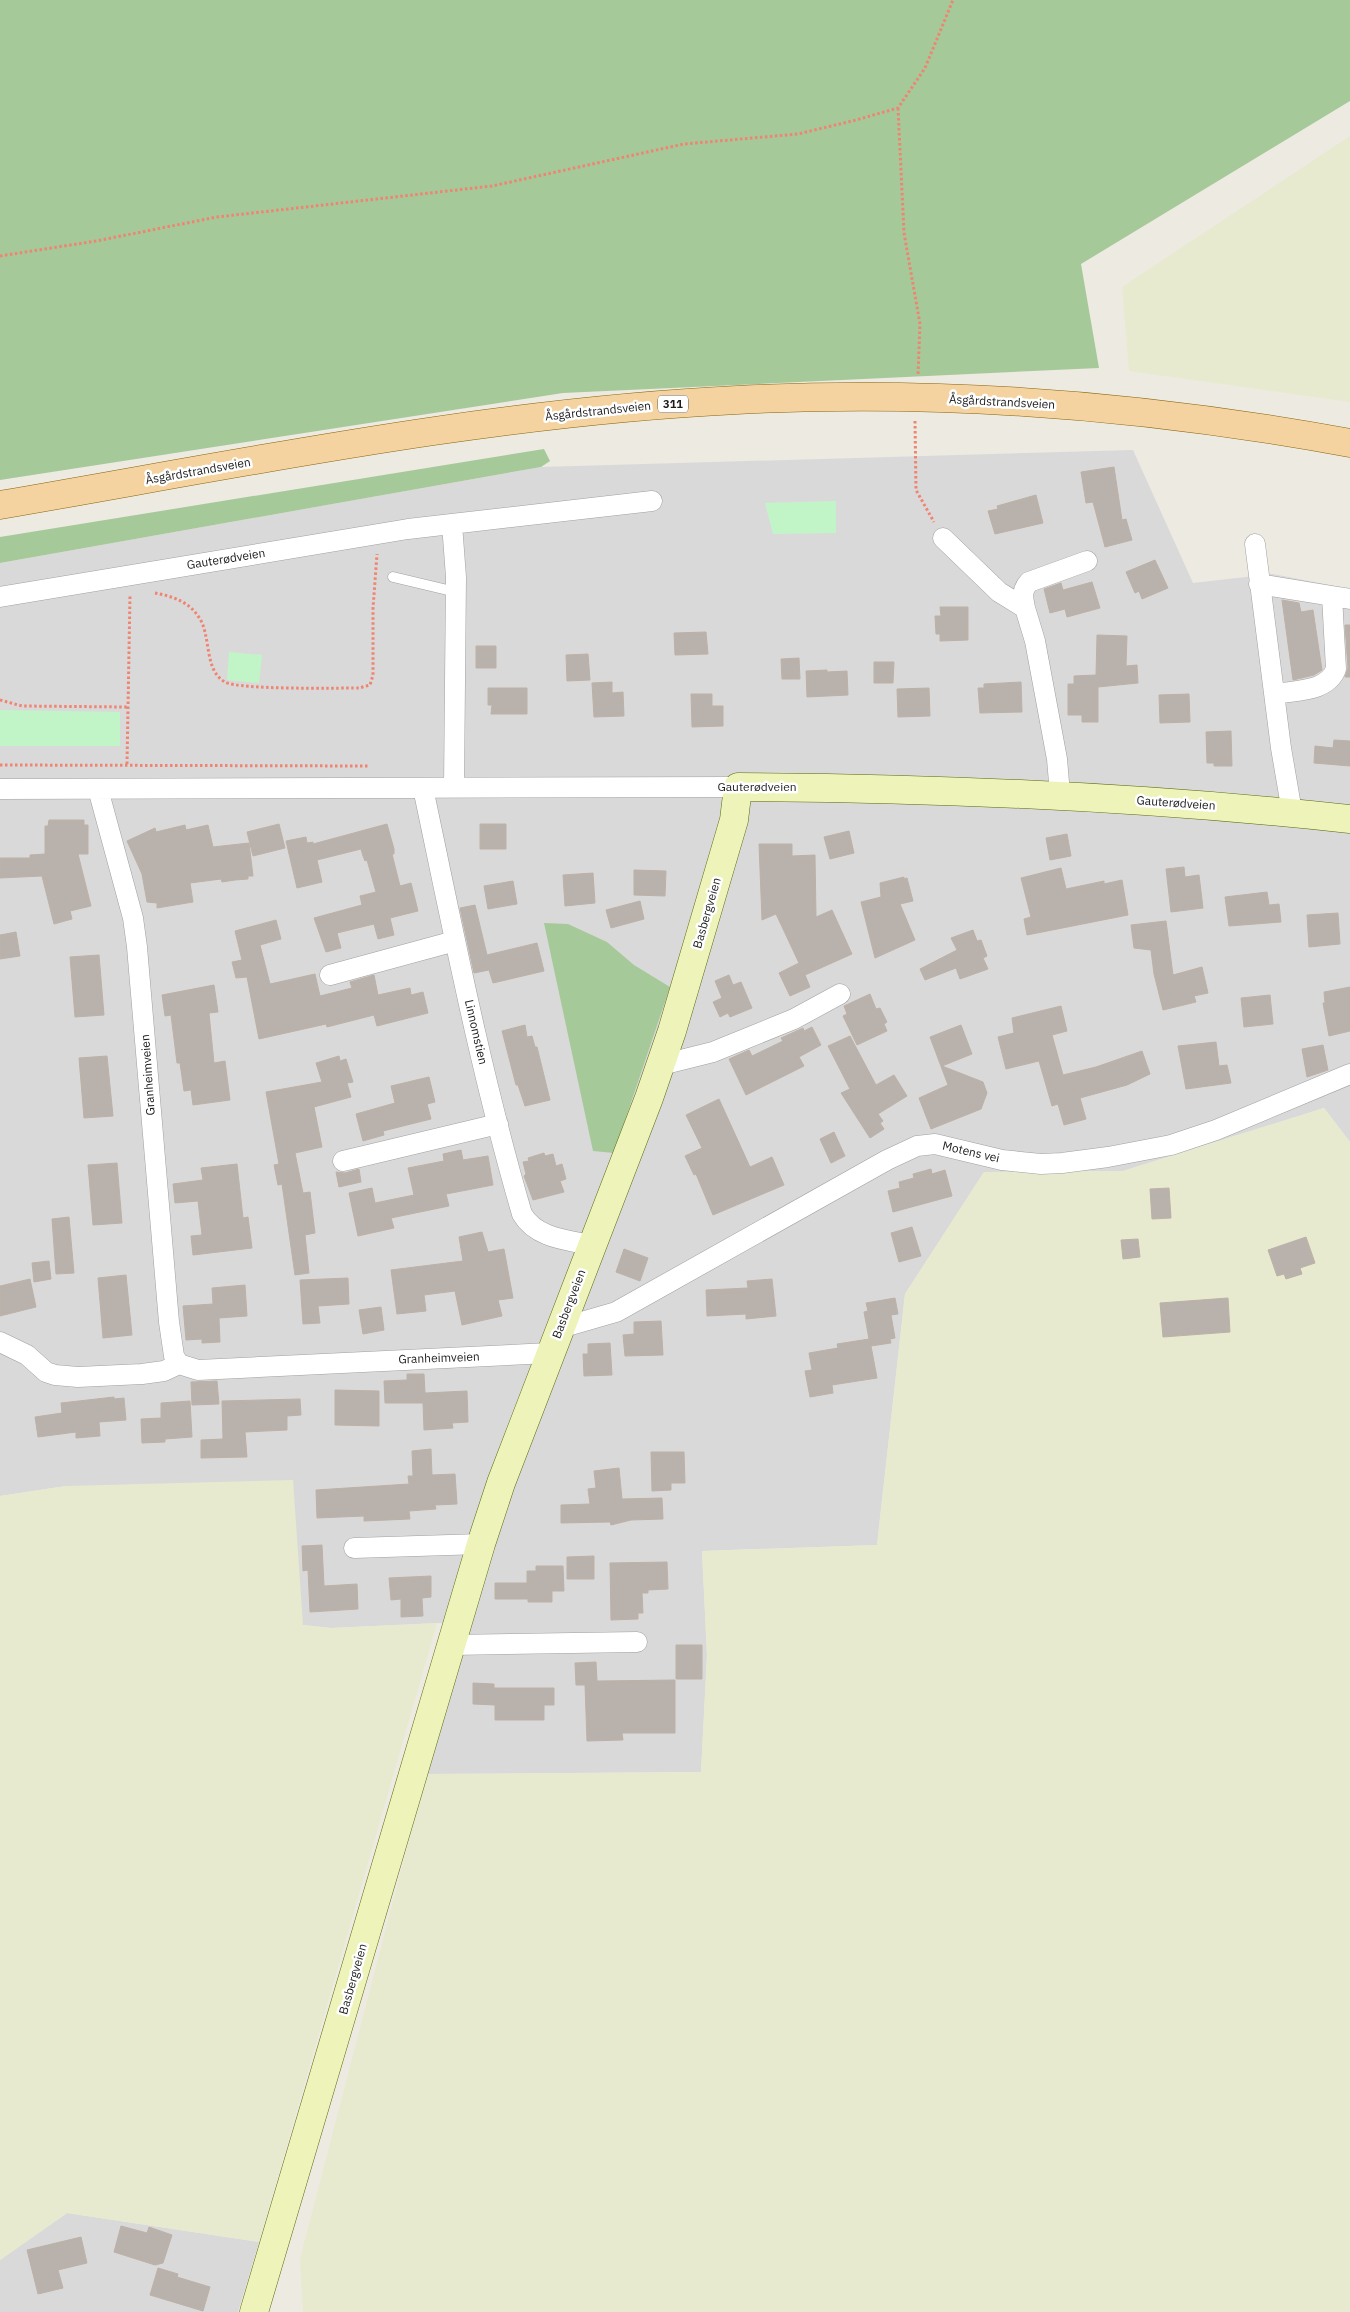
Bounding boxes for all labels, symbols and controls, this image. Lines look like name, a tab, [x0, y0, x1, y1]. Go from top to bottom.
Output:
street label: Åsgårdstrandsveien	[948, 391, 1056, 412]
road number: 311	[658, 396, 688, 412]
street label: Åsgårdstrandsveien	[544, 397, 652, 424]
street label: Åsgårdstrandsveien	[144, 454, 252, 487]
street label: Gauterødveien	[186, 545, 266, 572]
street label: Gauterødveien	[717, 779, 797, 794]
street label: Gauterødveien	[1136, 792, 1216, 813]
street label: Basbergveien	[689, 876, 724, 950]
street label: Linnomstien	[462, 998, 491, 1066]
street label: Granheimveien	[137, 1034, 158, 1116]
street label: Motens vei	[941, 1138, 1001, 1165]
street label: Basbergveien	[548, 1267, 589, 1341]
street label: Granheimveien	[398, 1349, 480, 1366]
street label: Basbergveien	[335, 1942, 370, 2016]

